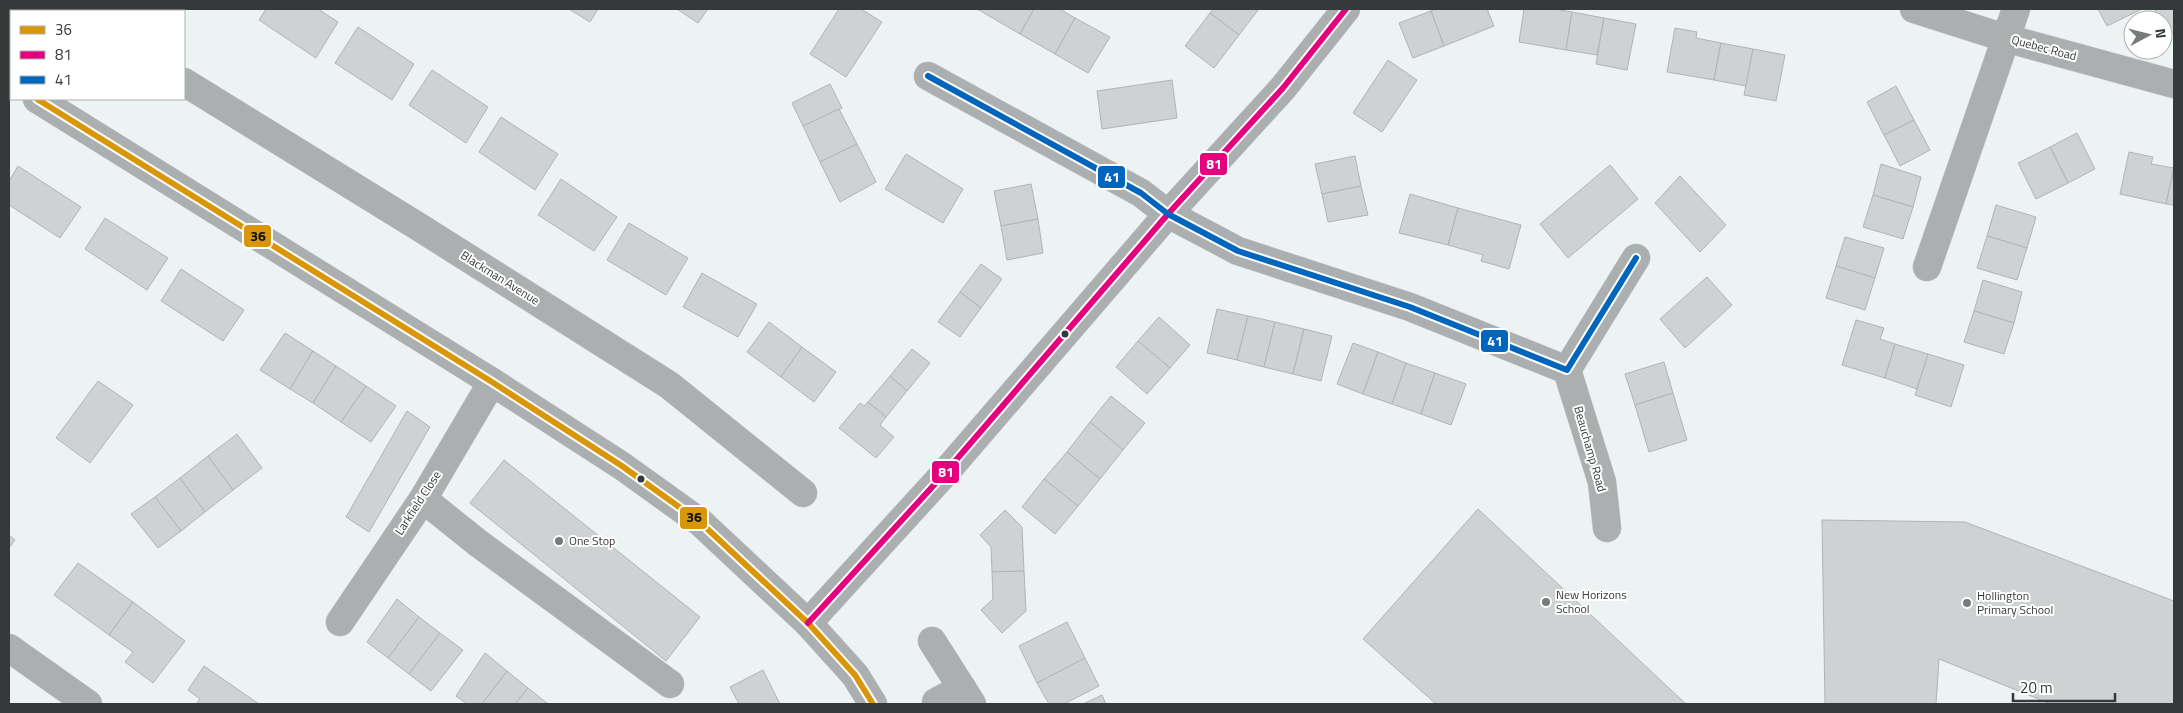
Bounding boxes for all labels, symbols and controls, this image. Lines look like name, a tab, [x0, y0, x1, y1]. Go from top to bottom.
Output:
legend	[10, 10, 185, 100]
north arrow	[2123, 10, 2173, 60]
text: 36	[55, 18, 72, 41]
text: N	[2150, 27, 2172, 39]
street label: Quebec Road	[2010, 30, 2079, 65]
text: 81	[55, 43, 72, 66]
text: 41	[55, 68, 72, 91]
line badge: 81	[1199, 152, 1228, 176]
text: 81	[1206, 153, 1222, 174]
line badge: 41	[1097, 165, 1126, 189]
text: 41	[1104, 166, 1120, 187]
line badge: 36	[243, 224, 272, 248]
text: 36	[250, 225, 266, 246]
street label: Blackman Avenue	[457, 246, 543, 309]
unlabelled marker	[1060, 329, 1070, 339]
line badge: 41	[1480, 329, 1509, 353]
text: 41	[1487, 330, 1503, 351]
street label: Beauchamp Road	[1569, 404, 1612, 494]
line badge: 81	[931, 460, 960, 484]
text: 81	[938, 461, 954, 482]
street label: Larkfield Close	[390, 467, 446, 539]
unlabelled marker	[636, 474, 646, 484]
line badge: 36	[679, 506, 708, 530]
text: 36	[686, 506, 702, 527]
place label: One Stop	[569, 531, 615, 550]
marker: One Stop	[553, 535, 565, 547]
place label: New Horizons School	[1556, 585, 1627, 618]
place label: Hollington Primary School	[1977, 586, 2053, 619]
marker: New Horizons School	[1540, 596, 1552, 608]
marker: Hollington Primary School	[1961, 597, 1973, 609]
scale bar	[2013, 670, 2116, 702]
text: 20 m	[2020, 676, 2053, 699]

